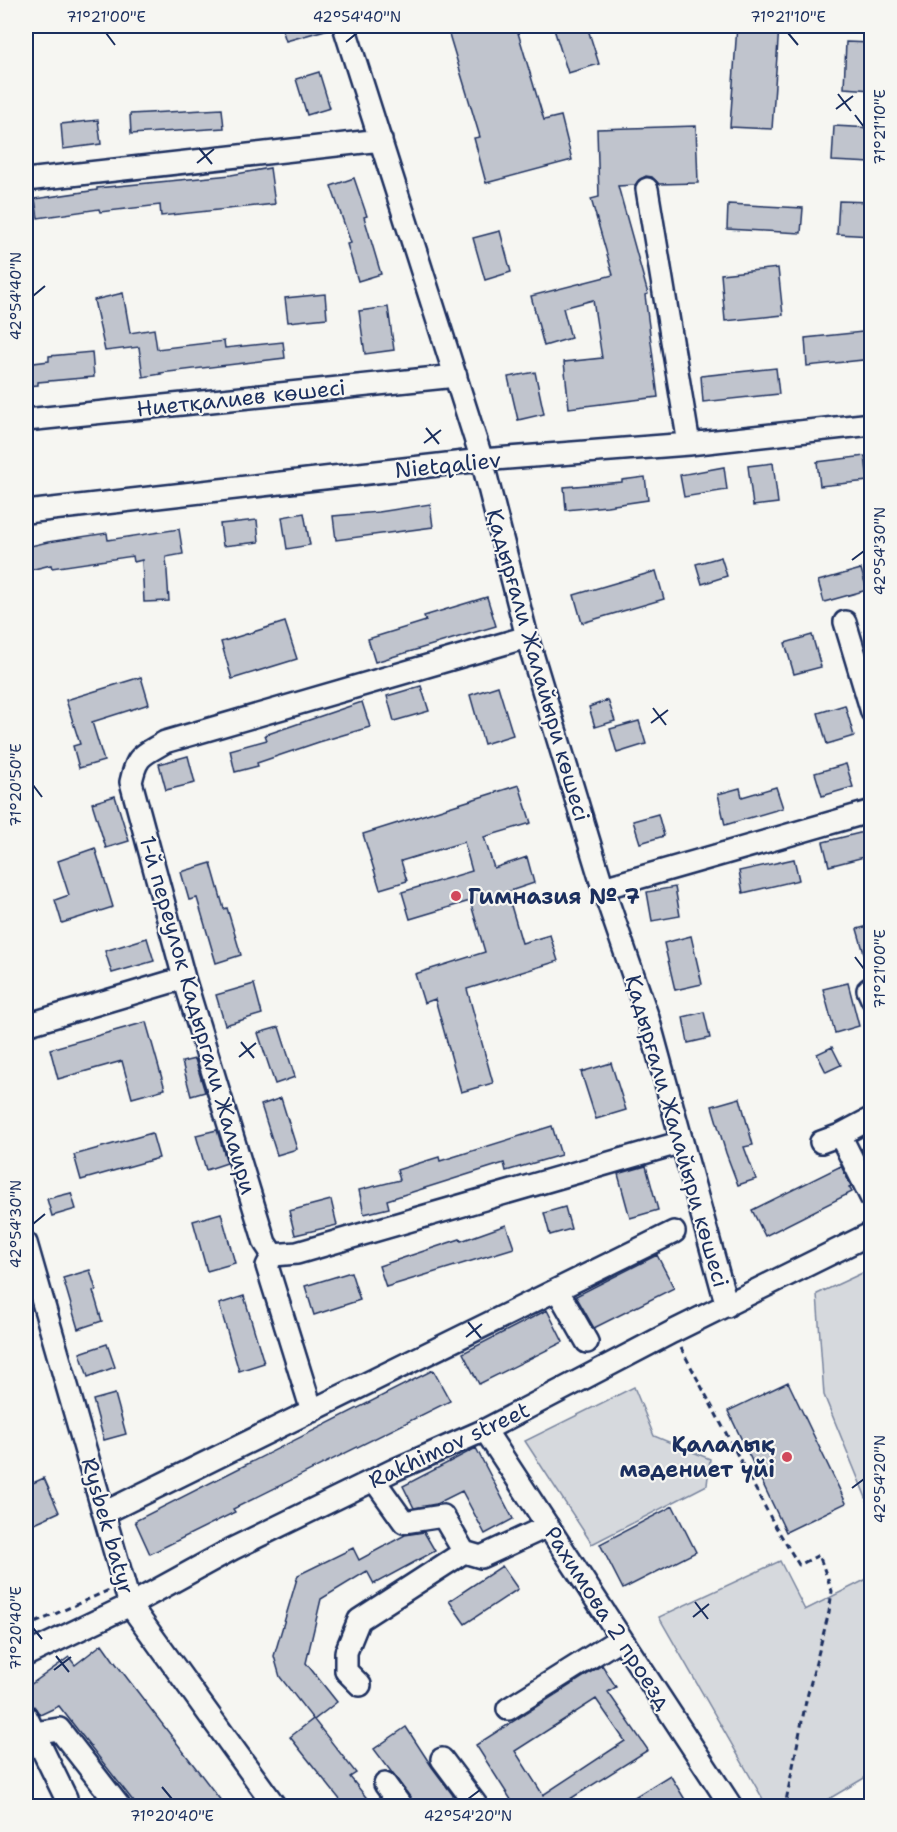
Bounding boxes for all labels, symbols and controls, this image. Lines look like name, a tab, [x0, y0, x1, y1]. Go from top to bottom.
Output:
text: 71°21'00"E	[66, 7, 146, 27]
text: 42°54'40"N	[313, 7, 401, 27]
text: 71°21'10"E	[750, 7, 826, 27]
text: 71°21'10"E	[870, 89, 890, 165]
text: 42°54'40"N	[6, 252, 26, 340]
street label: Ниетқалиев көшесі	[135, 373, 347, 423]
street label: Nietqaliev	[393, 445, 503, 485]
street label: Қадырғали Жалайыри көшесі	[479, 505, 597, 825]
text: 42°54'30"N	[870, 507, 890, 595]
text: 71°20'50"E	[6, 743, 26, 827]
street label: 1-й переулок Кадыргали Жалаири	[133, 832, 263, 1198]
place label: Гимназия № 7	[468, 882, 640, 911]
marker: Гимназия № 7	[449, 889, 463, 903]
text: 71°21'00"E	[870, 929, 890, 1009]
street label: Қадырғали Жалайыри көшесі	[618, 971, 736, 1291]
text: 42°54'30"N	[6, 1180, 26, 1268]
street label: Rakhimov street	[364, 1395, 534, 1495]
place label: Қалалық мәдениет үйі	[619, 1430, 776, 1484]
text: 42°54'20"N	[870, 1435, 890, 1523]
marker: Қалалық мәдениет үйі	[780, 1450, 794, 1464]
street label: Rysbek batyr	[75, 1454, 141, 1598]
street label: Рахимова 2 проезд	[538, 1521, 678, 1715]
text: 71°20'40"E	[6, 1586, 26, 1670]
text: 71°20'40"E	[130, 1806, 214, 1826]
text: 42°54'20"N	[424, 1806, 512, 1826]

